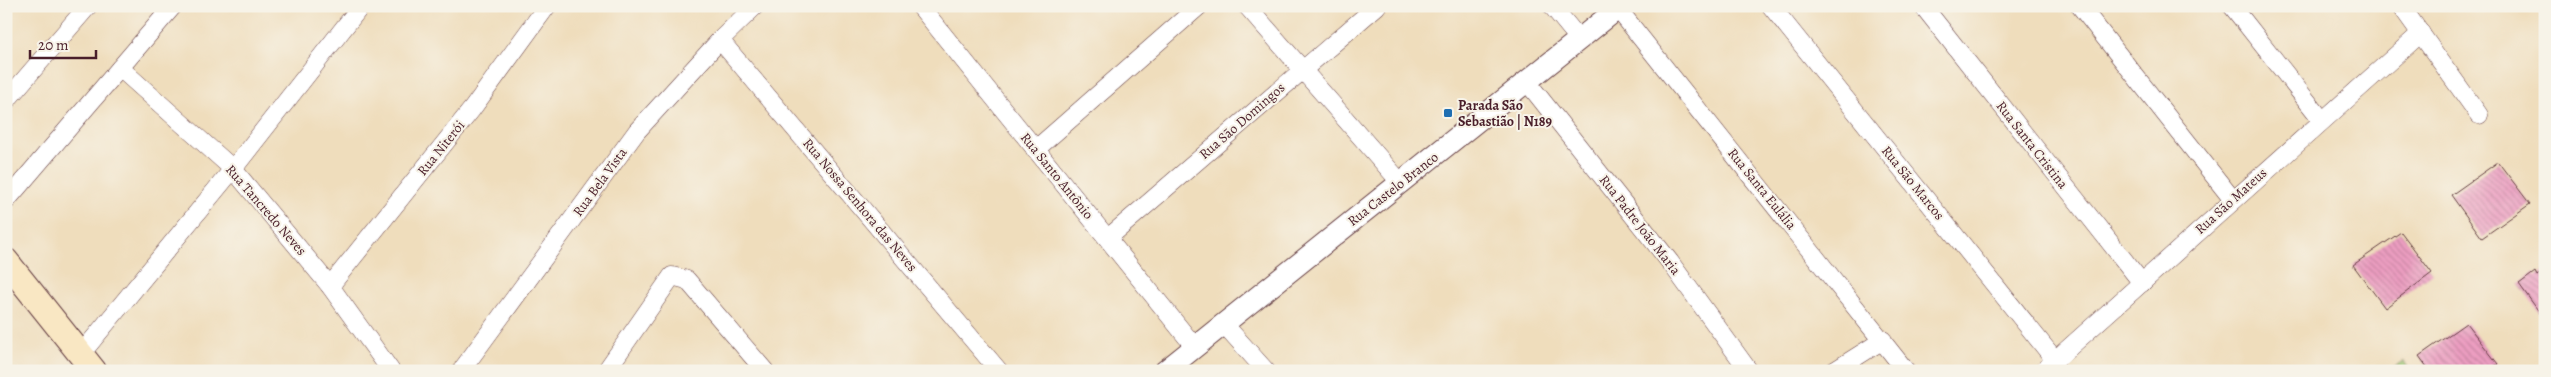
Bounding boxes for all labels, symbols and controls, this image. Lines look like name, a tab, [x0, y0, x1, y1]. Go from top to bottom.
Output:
scale bar	[30, 28, 96, 60]
text: 20 m	[38, 35, 69, 55]
street label: Rua São Domingos	[1195, 78, 1289, 164]
place label: Parada São Sebastião | N189	[1458, 96, 1553, 131]
street label: Rua Santa Cristina	[1992, 97, 2073, 193]
marker: Parada São Sebastião | N189	[1442, 107, 1454, 119]
street label: Rua Niterói	[413, 116, 469, 180]
street label: Rua Santo Antônio	[1016, 129, 1098, 223]
street label: Rua Nossa Senhora das Neves	[798, 134, 922, 276]
street label: Rua São Marcos	[1877, 142, 1949, 224]
street label: Rua Bela Vista	[569, 143, 632, 220]
street label: Rua Santa Eulália	[1723, 144, 1801, 234]
street label: Rua Castelo Branco	[1344, 148, 1442, 230]
street label: Rua Tancredo Neves	[221, 160, 311, 260]
street label: Rua São Mateus	[2191, 164, 2271, 238]
street label: Rua Padre João Maria	[1595, 171, 1685, 279]

